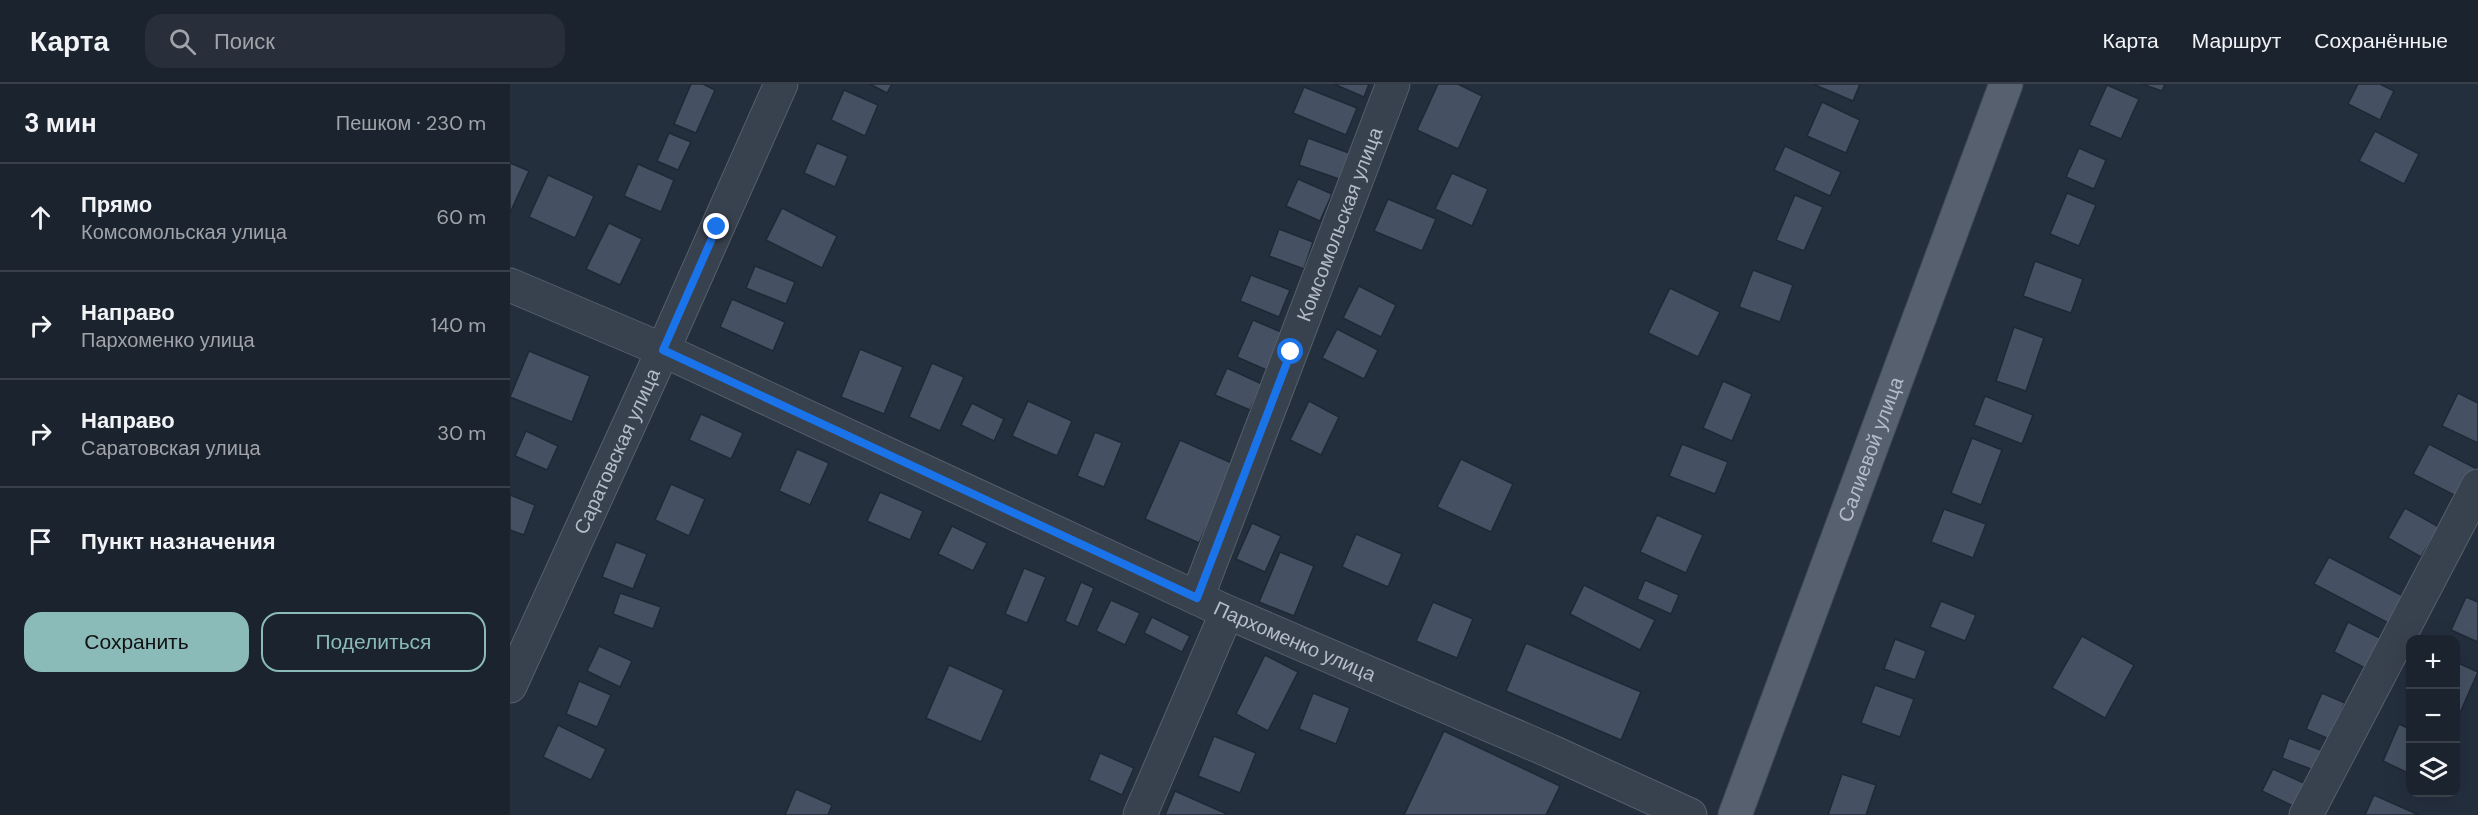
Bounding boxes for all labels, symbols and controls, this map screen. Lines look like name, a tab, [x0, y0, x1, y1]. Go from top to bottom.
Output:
search box	[145, 14, 565, 68]
text: Карта	[30, 23, 109, 60]
icon: search	[166, 25, 199, 58]
text: Поиск	[214, 27, 275, 56]
text: Карта	[2103, 27, 2159, 55]
text: Маршрут	[2192, 27, 2281, 55]
text: Сохранённые	[2314, 27, 2448, 55]
text: 3 мин	[24, 106, 97, 140]
text: Пешком · 230 m	[336, 110, 486, 136]
street label: Комсомольская улица	[1291, 123, 1389, 325]
text: Прямо	[81, 190, 152, 219]
icon: ahead	[24, 201, 57, 234]
text: 60 m	[437, 204, 486, 230]
route end	[703, 213, 729, 239]
text: Комсомольская улица	[81, 219, 287, 245]
text: Направо	[81, 298, 175, 327]
icon: right	[24, 309, 57, 342]
text: 140 m	[431, 312, 486, 338]
text: Пархоменко улица	[81, 327, 255, 353]
route start	[1277, 338, 1303, 364]
street label: Саратовская улица	[568, 363, 666, 538]
street label: Салиевой улица	[1832, 372, 1910, 525]
text: Направо	[81, 406, 175, 435]
icon: right	[24, 417, 57, 450]
text: 30 m	[437, 420, 486, 446]
text: Саратовская улица	[81, 435, 261, 461]
icon: arrive	[24, 525, 57, 558]
text: Пункт назначения	[81, 527, 276, 556]
street label: Пархоменко улица	[1210, 595, 1381, 688]
button: Сохранить	[24, 612, 249, 672]
button: Поделиться	[261, 612, 486, 672]
map controls	[2406, 635, 2460, 797]
button: +	[2406, 635, 2460, 689]
button: −	[2406, 689, 2460, 743]
button: layers	[2406, 743, 2460, 797]

